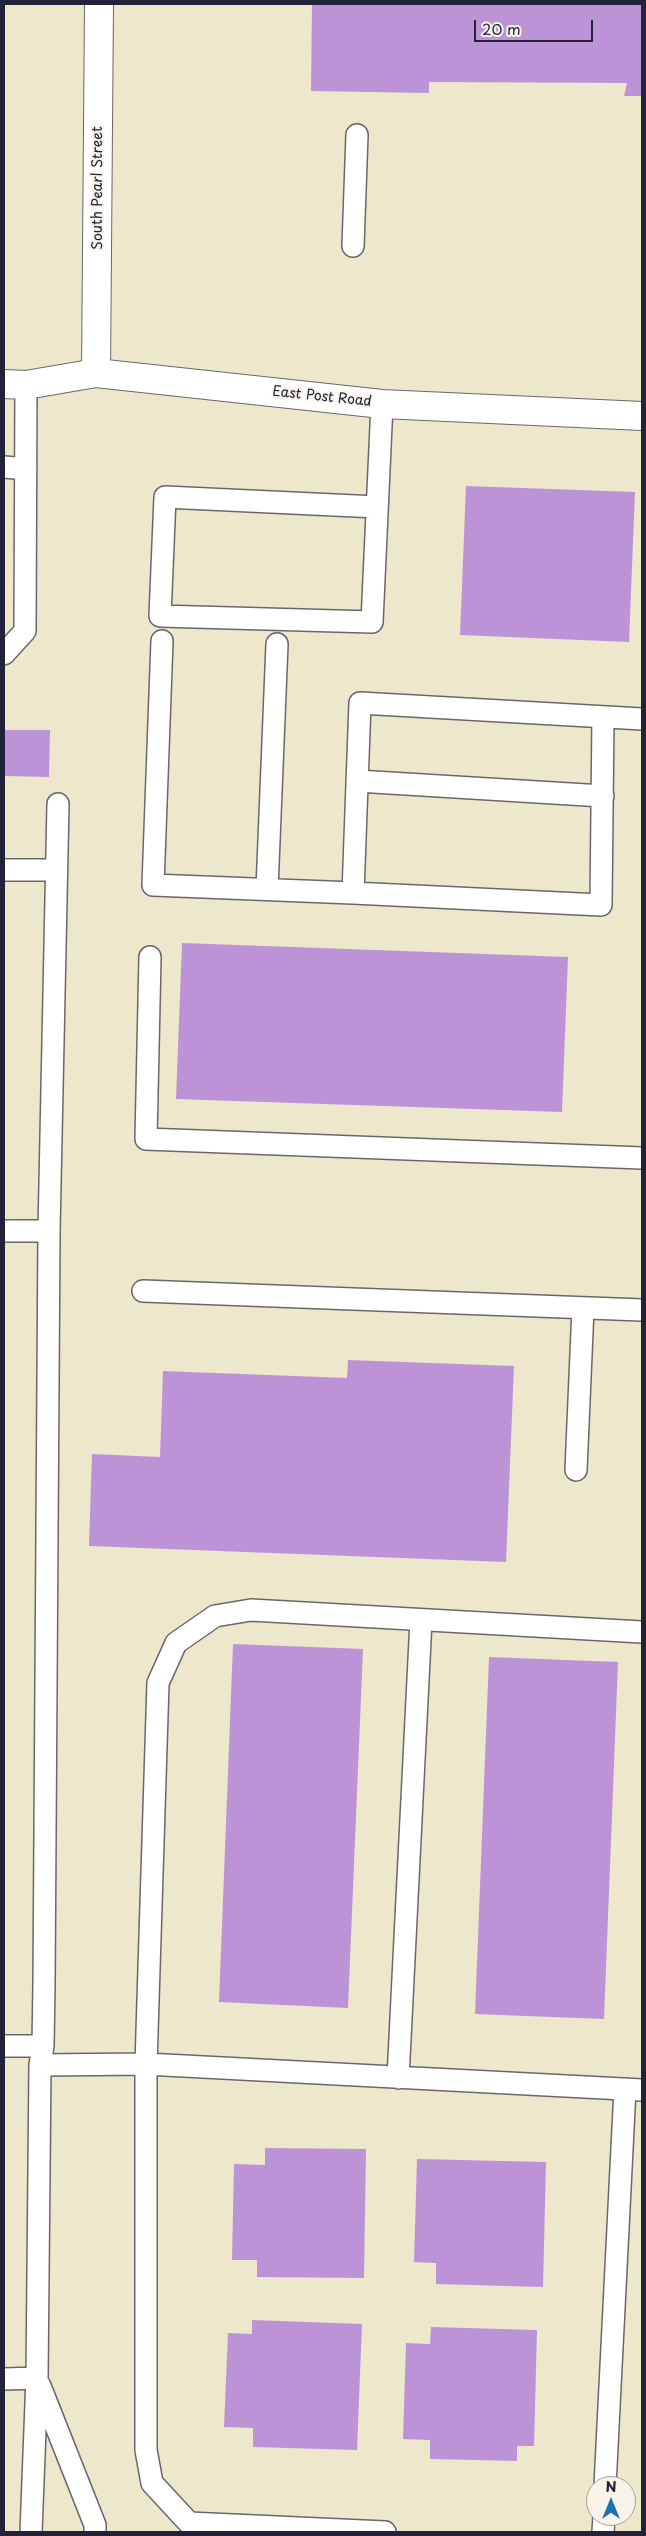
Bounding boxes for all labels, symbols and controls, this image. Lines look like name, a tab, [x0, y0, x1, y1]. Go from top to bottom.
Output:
scale bar	[476, 10, 595, 42]
text: 20 m	[482, 17, 521, 40]
street label: South Pearl Street	[90, 126, 106, 250]
street label: East Post Road	[272, 383, 372, 411]
north arrow	[586, 2476, 636, 2526]
text: N	[605, 2476, 617, 2497]

